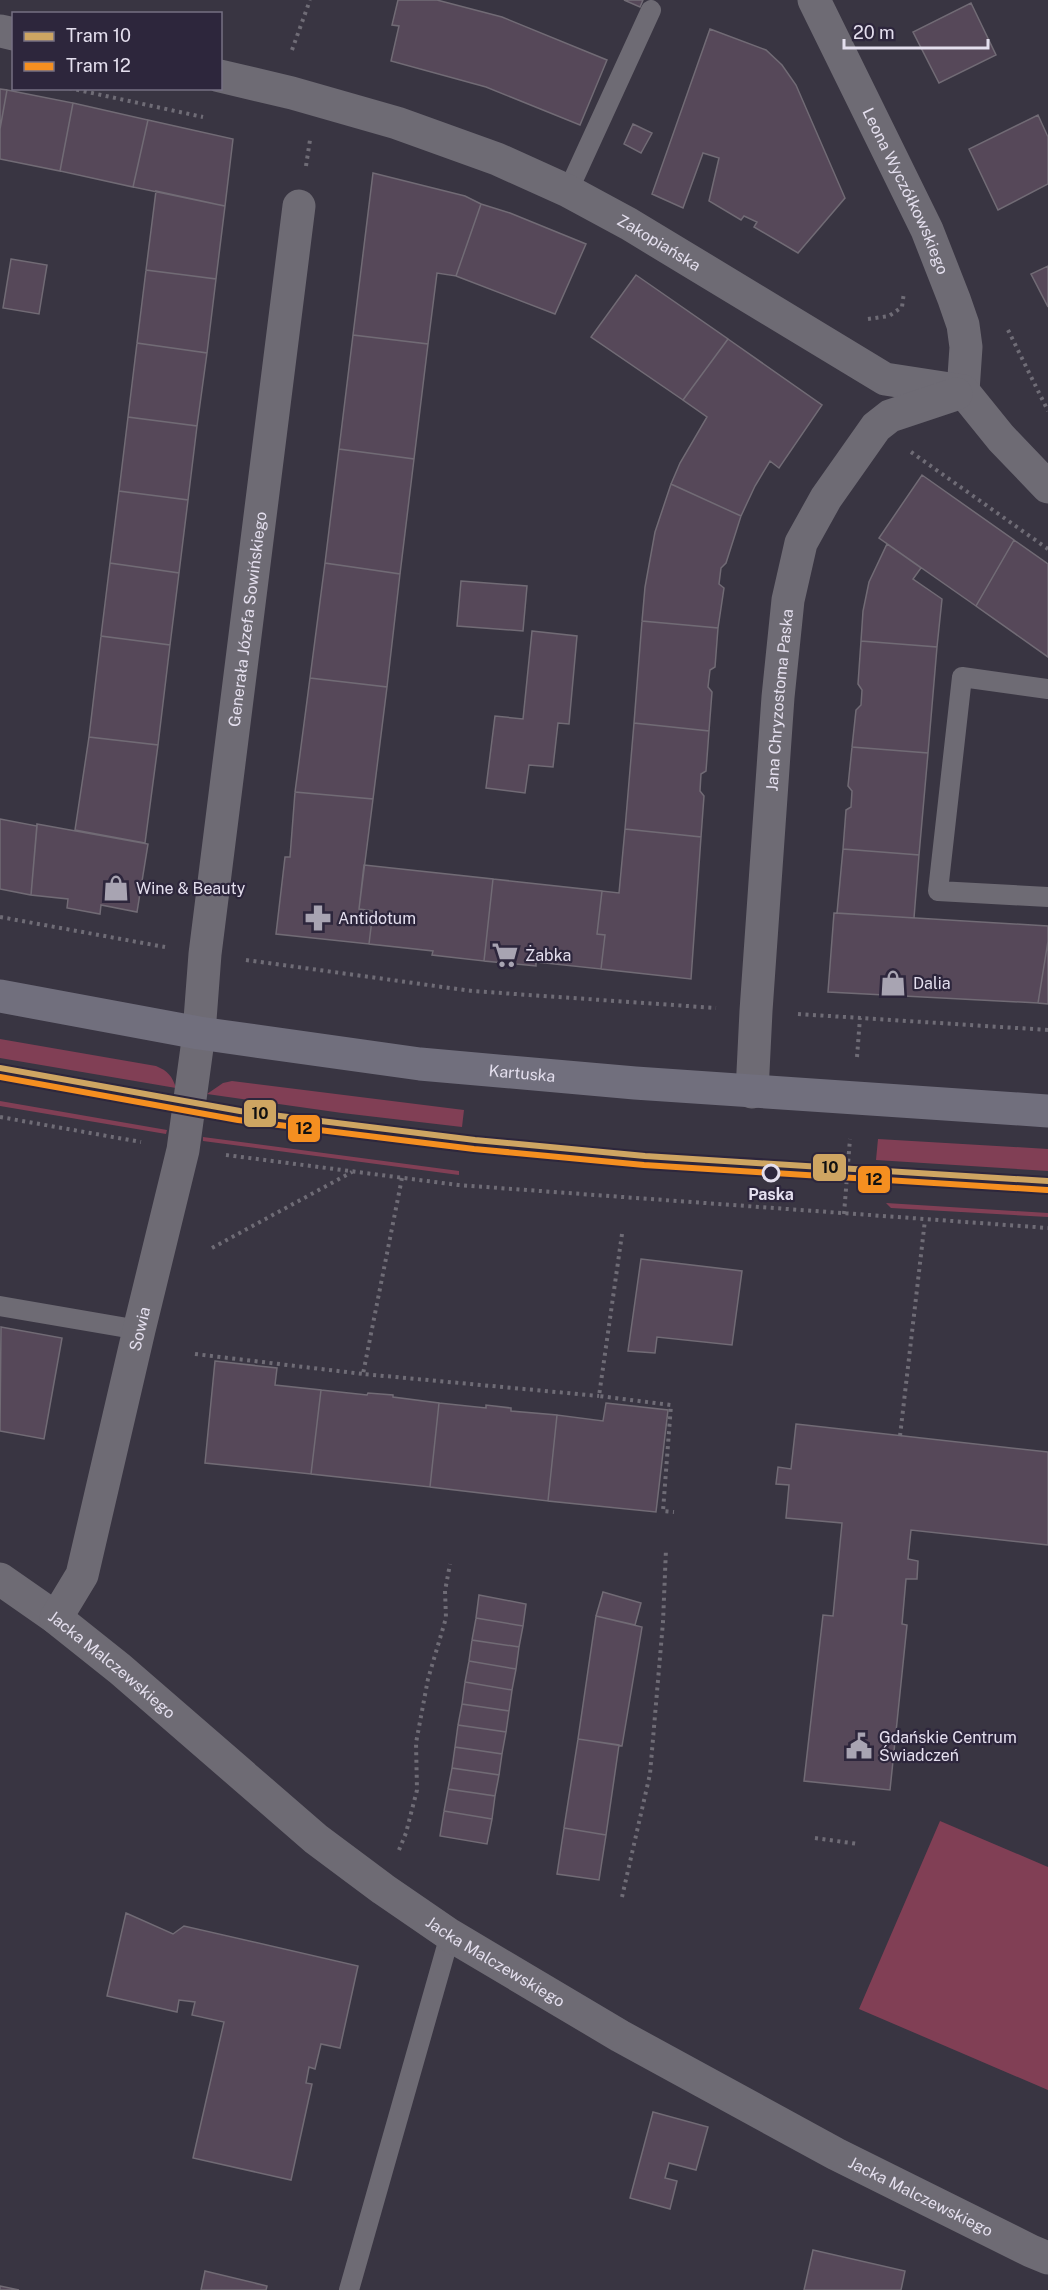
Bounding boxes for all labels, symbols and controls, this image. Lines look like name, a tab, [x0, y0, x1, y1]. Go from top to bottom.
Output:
legend	[12, 12, 222, 90]
scale bar	[844, 12, 988, 50]
text: 20 m	[853, 22, 895, 43]
text: Tram 10	[66, 25, 131, 46]
text: Tram 12	[66, 55, 131, 76]
street label: Leona Wyczółkowskiego	[858, 105, 952, 277]
street label: Zakopiańska	[614, 211, 704, 275]
street label: Generała Józefa Sowińskiego	[225, 510, 271, 728]
street label: Jana Chryzostoma Paska	[762, 608, 797, 792]
shop icon: Wine & Beauty	[101, 873, 131, 903]
place label: Wine & Beauty	[136, 879, 246, 898]
pharmacy icon: Antidotum	[303, 903, 333, 933]
place label: Antidotum	[338, 909, 416, 928]
supermarket icon: Żabka	[490, 940, 520, 970]
place label: Żabka	[525, 945, 571, 965]
shop icon: Dalia	[878, 968, 908, 998]
place label: Dalia	[913, 974, 951, 993]
street label: Kartuska	[488, 1061, 556, 1086]
line badge: 10	[243, 1099, 277, 1128]
text: 10	[251, 1104, 269, 1123]
line badge: 12	[287, 1114, 321, 1143]
text: 12	[295, 1119, 313, 1138]
line badge: 10	[812, 1153, 847, 1182]
text: 10	[821, 1158, 839, 1177]
marker: Paska	[762, 1164, 780, 1182]
line badge: 12	[857, 1165, 891, 1194]
text: 12	[865, 1170, 883, 1189]
place label: Paska	[748, 1185, 794, 1204]
street label: Sowia	[125, 1305, 154, 1353]
street label: Jacka Malczewskiego	[45, 1607, 179, 1723]
place label: Gdańskie Centrum Świadczeń	[879, 1728, 1017, 1765]
public building icon: Gdańskie Centrum Świadczeń	[844, 1731, 874, 1761]
street label: Jacka Malczewskiego	[422, 1912, 568, 2011]
street label: Jacka Malczewskiego	[845, 2153, 996, 2241]

